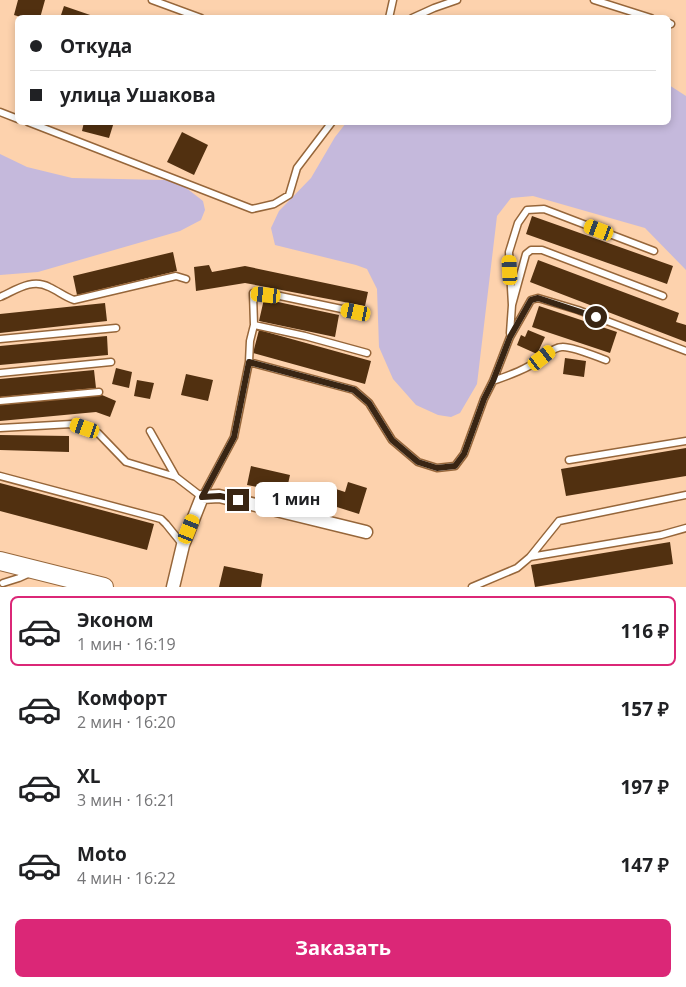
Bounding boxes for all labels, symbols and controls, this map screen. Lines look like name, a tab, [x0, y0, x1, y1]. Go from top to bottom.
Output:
text: Откуда	[60, 33, 132, 59]
text: улица Ушакова	[60, 82, 216, 108]
car	[582, 218, 615, 242]
car	[501, 255, 518, 285]
car	[250, 286, 281, 304]
car	[339, 302, 372, 322]
route start	[585, 306, 607, 328]
car	[525, 343, 558, 373]
car	[68, 416, 101, 440]
callout: 1 мин	[256, 482, 338, 518]
text: 1 мин	[272, 488, 320, 510]
route end	[227, 489, 249, 511]
car	[176, 512, 201, 546]
text: Эконом	[77, 607, 154, 633]
icon: car	[17, 609, 62, 654]
text: 116 ₽	[620, 618, 669, 644]
text: 1 мин · 16:19	[77, 633, 176, 655]
text: Комфорт	[77, 685, 167, 711]
icon: car	[17, 687, 62, 732]
text: 157 ₽	[620, 696, 669, 722]
text: 2 мин · 16:20	[77, 711, 176, 733]
text: XL	[77, 763, 100, 789]
icon: car	[17, 765, 62, 810]
text: 197 ₽	[620, 774, 669, 800]
text: 3 мин · 16:21	[77, 789, 176, 811]
text: Moto	[77, 841, 127, 867]
icon: car	[17, 843, 62, 888]
text: 147 ₽	[620, 852, 669, 878]
text: 4 мин · 16:22	[77, 867, 176, 889]
button: Заказать	[15, 919, 671, 977]

